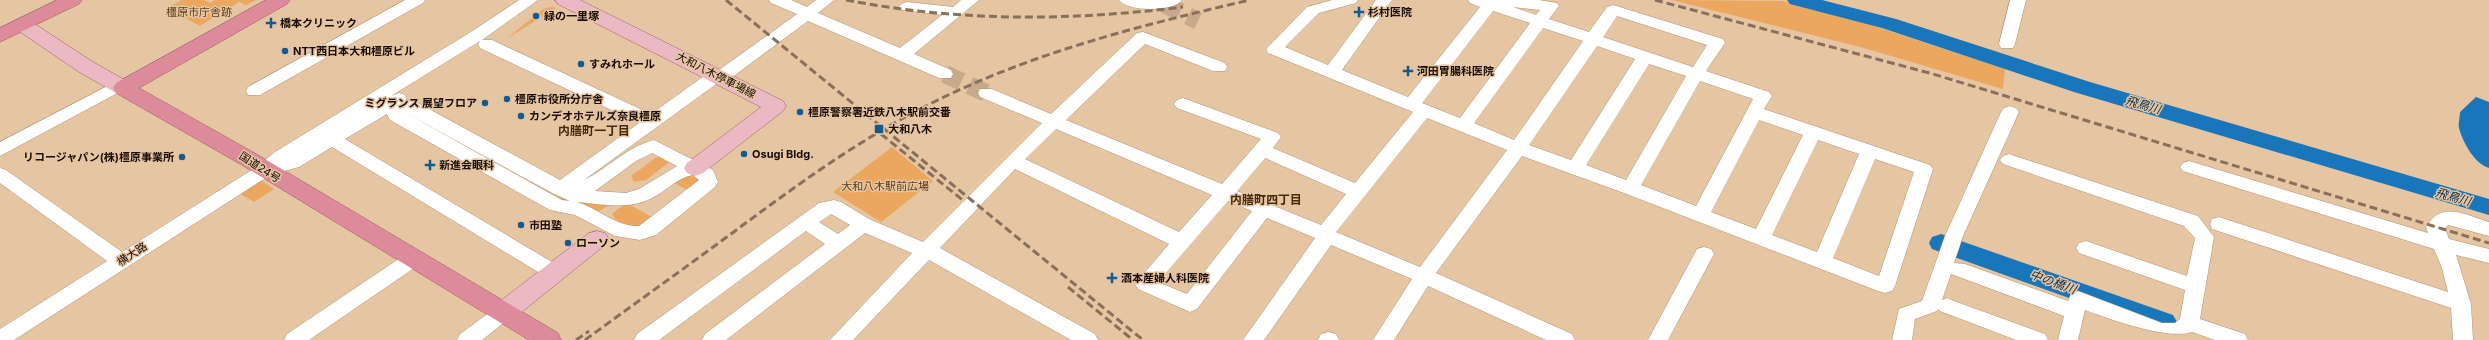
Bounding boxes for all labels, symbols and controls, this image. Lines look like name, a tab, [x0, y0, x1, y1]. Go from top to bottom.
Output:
park label: 橿原市庁舎跡	[166, 5, 232, 19]
place label: 杉村医院	[1368, 5, 1412, 19]
marker: 杉村医院	[1353, 6, 1365, 18]
place label: 緑の一里塚	[544, 9, 600, 23]
marker: 緑の一里塚	[531, 11, 541, 21]
place label: 橋本クリニック	[280, 16, 357, 30]
marker: 橋本クリニック	[265, 17, 277, 29]
place label: NTT西日本大和橿原ビル	[293, 44, 415, 58]
marker: NTT西日本大和橿原ビル	[280, 46, 290, 56]
street label: 大和八木停車場線	[674, 49, 758, 101]
place label: すみれホール	[589, 57, 655, 71]
marker: すみれホール	[576, 59, 586, 69]
place label: 河田胃腸科医院	[1417, 64, 1494, 78]
marker: 河田胃腸科医院	[1402, 65, 1414, 77]
place label: 橿原市役所分庁舎	[515, 92, 604, 106]
water label: 飛鳥川	[2124, 92, 2164, 117]
marker: 橿原市役所分庁舎	[502, 94, 512, 104]
place label: ミグランス 展望フロア	[365, 96, 477, 110]
marker: ミグランス 展望フロア	[480, 98, 490, 108]
place label: 橿原警察署近鉄八木駅前交番	[808, 105, 951, 119]
marker: 橿原警察署近鉄八木駅前交番	[795, 107, 805, 117]
place label: カンデオホテルズ奈良橿原	[529, 109, 661, 123]
marker: カンデオホテルズ奈良橿原	[516, 111, 526, 121]
place label: 大和八木	[888, 122, 932, 136]
district label: 内膳町一丁目	[558, 123, 630, 138]
marker: 大和八木	[873, 123, 885, 135]
place label: Osugi Bldg.	[752, 147, 814, 161]
street label: 国道24号	[237, 148, 283, 186]
marker: Osugi Bldg.	[739, 149, 749, 159]
place label: リコージャパン(株)橿原事業所	[23, 150, 174, 164]
marker: リコージャパン(株)橿原事業所	[177, 152, 187, 162]
place label: 新進会眼科	[439, 158, 494, 172]
marker: 新進会眼科	[424, 159, 436, 171]
park label: 大和八木駅前広場	[841, 179, 929, 193]
water label: 飛鳥川	[2434, 184, 2474, 209]
district label: 内膳町四丁目	[1230, 192, 1302, 207]
place label: 市田塾	[529, 218, 562, 232]
marker: 市田塾	[516, 220, 526, 230]
place label: ローソン	[576, 236, 620, 250]
marker: ローソン	[563, 238, 573, 248]
street label: 横大路	[114, 239, 150, 269]
water label: 中の橋川	[2028, 266, 2080, 297]
place label: 酒本産婦人科医院	[1121, 271, 1209, 285]
marker: 酒本産婦人科医院	[1106, 272, 1118, 284]

